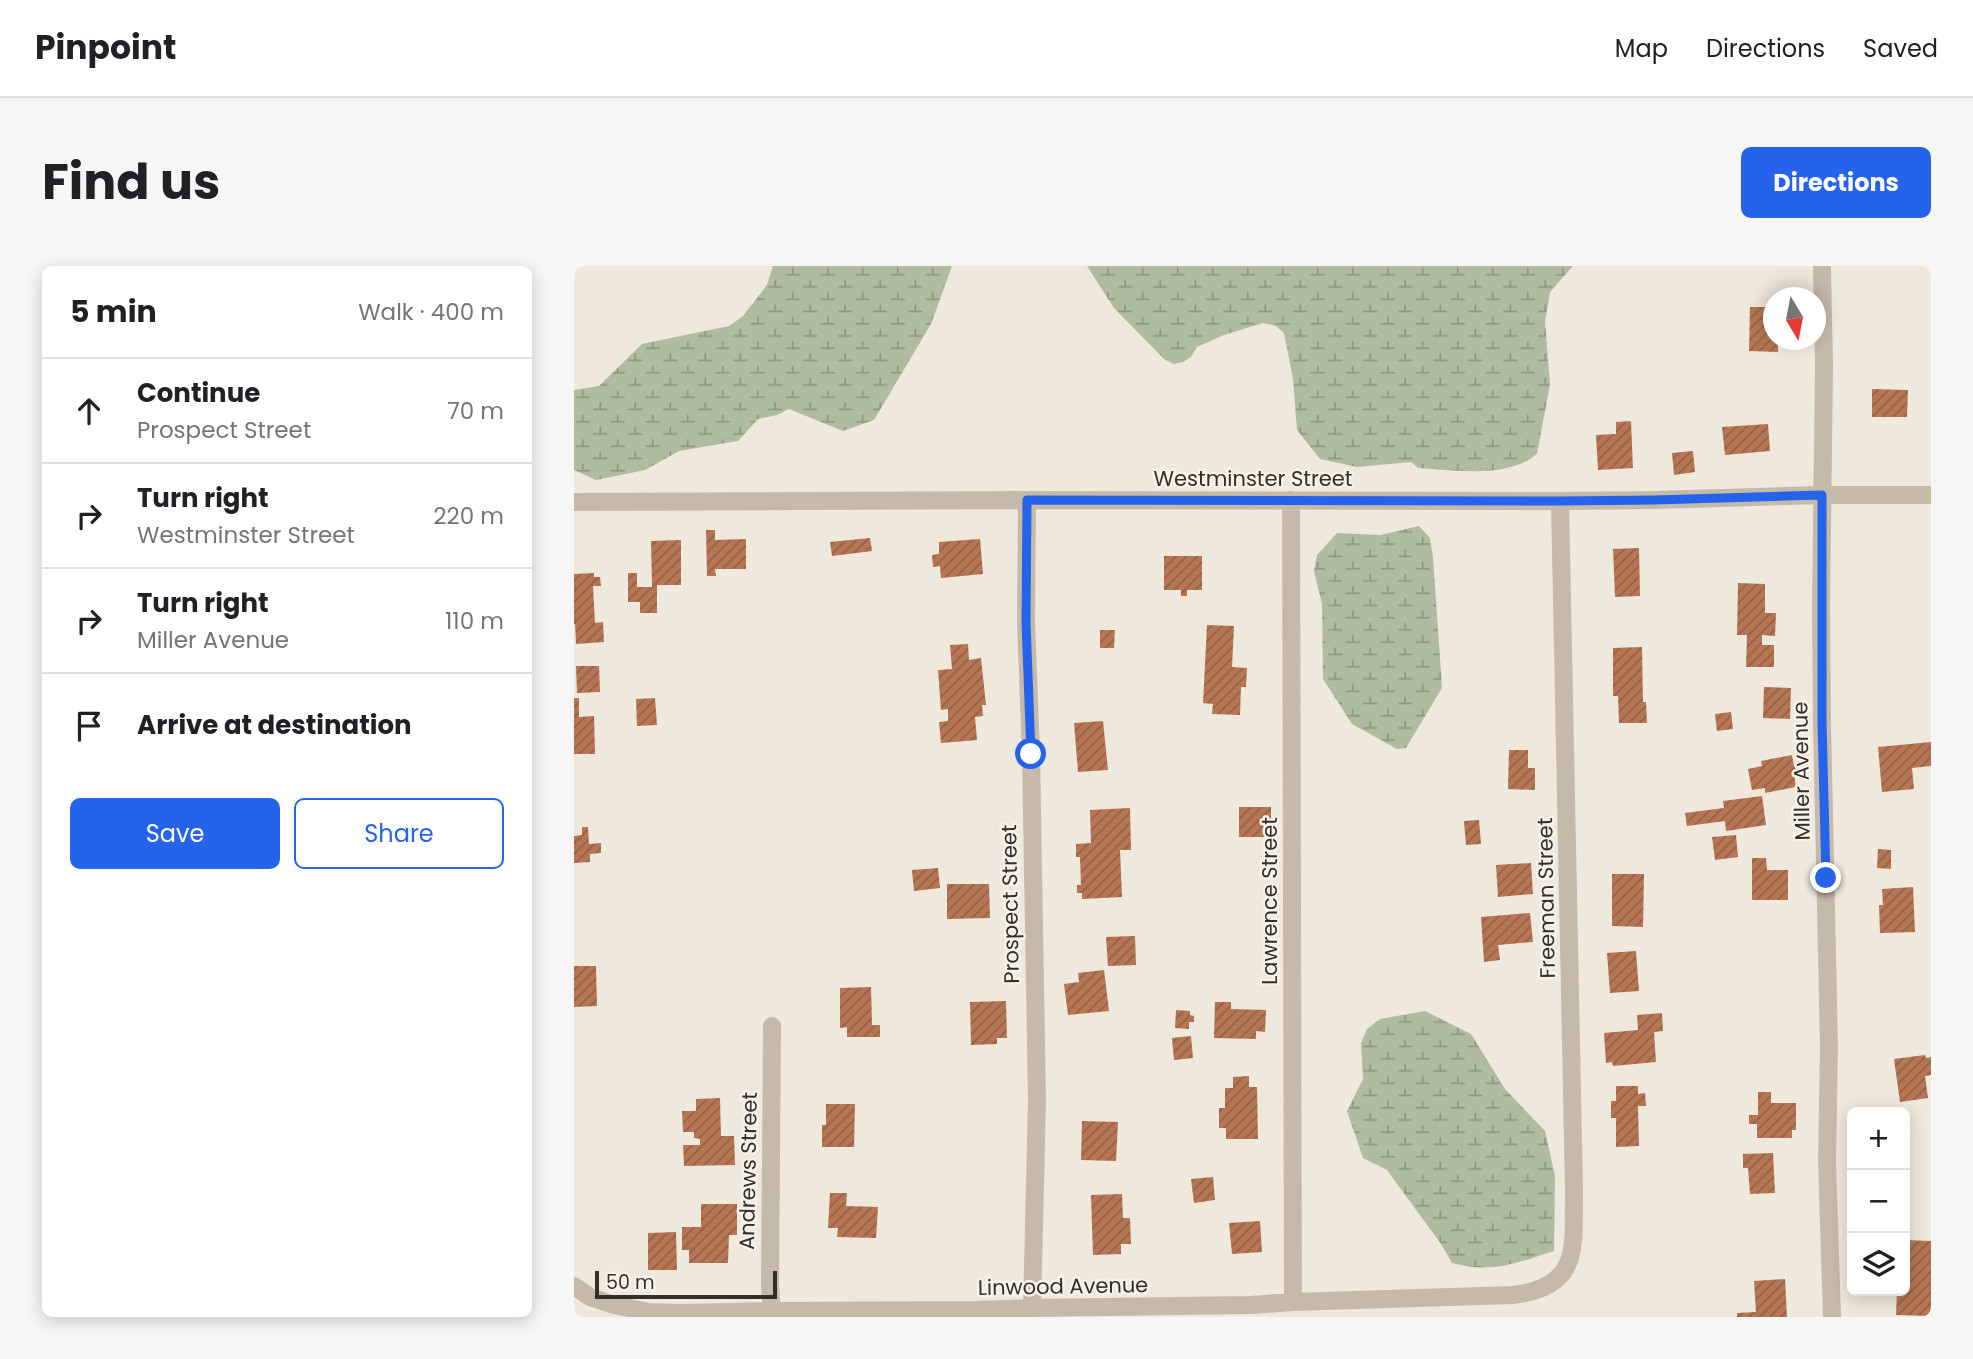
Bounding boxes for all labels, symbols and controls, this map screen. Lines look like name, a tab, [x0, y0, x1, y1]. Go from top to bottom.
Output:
text: Pinpoint	[35, 24, 176, 71]
text: Map	[1615, 32, 1668, 65]
text: Directions	[1706, 32, 1825, 65]
text: Saved	[1863, 32, 1938, 65]
button: Directions	[1741, 147, 1931, 218]
text: Find us	[42, 148, 220, 216]
north arrow	[1763, 287, 1826, 350]
text: 5 min	[70, 290, 157, 333]
text: Walk · 400 m	[358, 296, 504, 328]
text: Continue	[137, 375, 260, 411]
icon: ahead	[70, 392, 108, 430]
text: 70 m	[447, 395, 504, 427]
text: Prospect Street	[137, 414, 311, 446]
street label: Westminster Street	[1154, 464, 1352, 493]
text: Turn right	[137, 480, 269, 516]
icon: right	[70, 497, 108, 535]
text: 220 m	[433, 500, 504, 532]
text: Westminster Street	[137, 519, 355, 551]
text: Turn right	[137, 585, 269, 621]
icon: right	[70, 602, 108, 640]
text: 110 m	[445, 605, 504, 637]
text: Miller Avenue	[137, 624, 289, 656]
street label: Miller Avenue	[1785, 701, 1817, 841]
icon: arrive	[70, 707, 108, 745]
text: Arrive at destination	[137, 707, 412, 743]
route start	[1015, 738, 1046, 769]
button: Save	[70, 798, 280, 869]
button: Share	[294, 798, 504, 869]
street label: Lawrence Street	[1255, 817, 1284, 985]
street label: Freeman Street	[1530, 817, 1562, 979]
street label: Prospect Street	[994, 824, 1026, 984]
route end	[1810, 862, 1841, 893]
street label: Andrews Street	[732, 1092, 764, 1250]
map controls	[1847, 1107, 1910, 1296]
button: +	[1847, 1107, 1910, 1170]
button: −	[1847, 1170, 1910, 1233]
button: layers	[1847, 1233, 1910, 1296]
scale bar	[595, 1268, 777, 1300]
text: 50 m	[606, 1269, 655, 1296]
street label: Linwood Avenue	[978, 1270, 1148, 1302]

